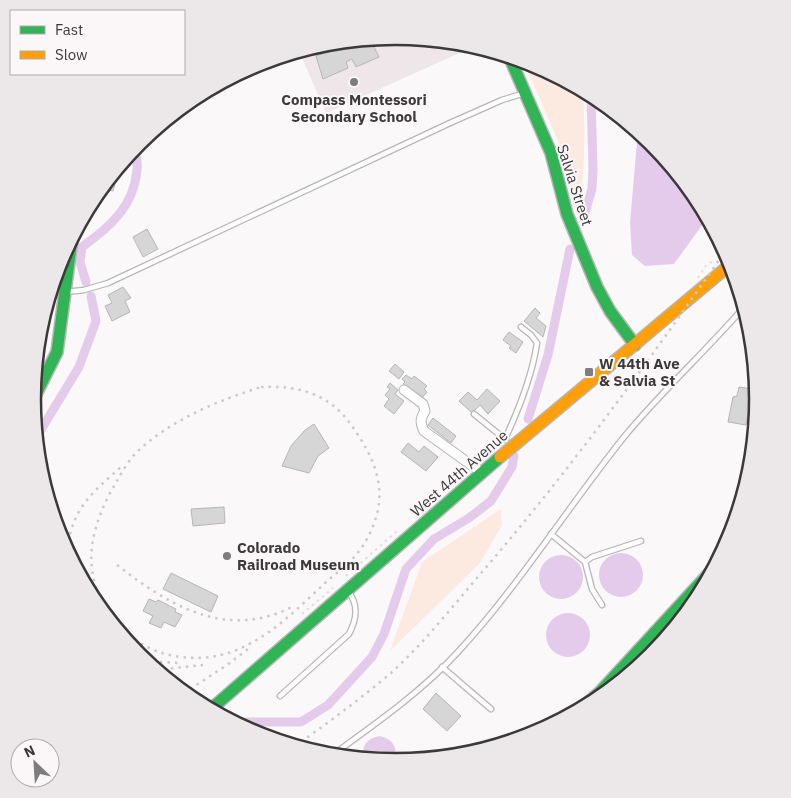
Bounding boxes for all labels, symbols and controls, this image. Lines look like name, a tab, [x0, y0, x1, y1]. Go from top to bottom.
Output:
legend	[10, 10, 185, 75]
text: Fast	[55, 20, 83, 39]
text: Slow	[55, 45, 88, 64]
marker: Compass Montessori Secondary School	[348, 76, 360, 88]
place label: Compass Montessori Secondary School	[281, 90, 427, 126]
street label: Salvia Street	[553, 142, 597, 228]
place label: W 44th Ave & Salvia St	[599, 354, 680, 390]
marker: W 44th Ave & Salvia St	[583, 366, 595, 378]
street label: West 44th Avenue	[406, 426, 512, 520]
place label: Colorado Railroad Museum	[237, 538, 360, 574]
marker: Colorado Railroad Museum	[221, 550, 233, 562]
north arrow	[10, 738, 60, 788]
text: N	[21, 741, 38, 762]

